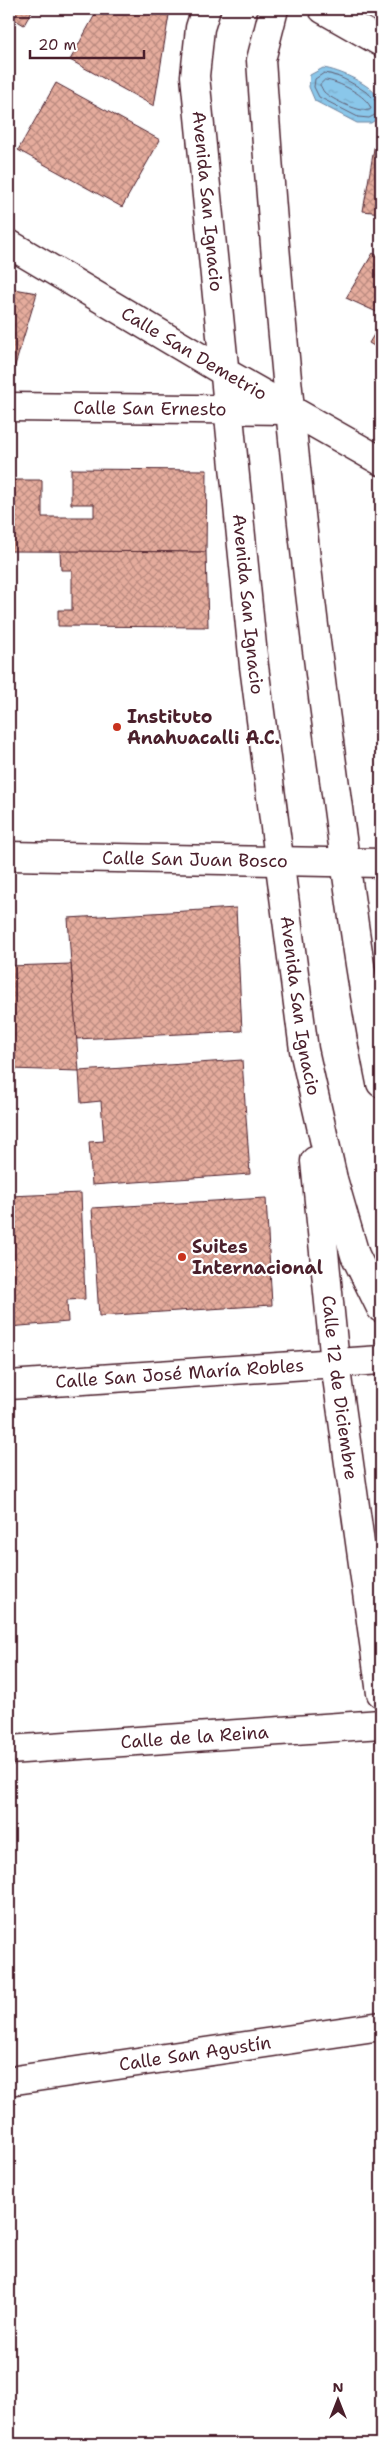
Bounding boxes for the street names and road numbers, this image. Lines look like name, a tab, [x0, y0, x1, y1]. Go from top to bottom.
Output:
street label: Avenida San Ignacio	[187, 110, 228, 293]
street label: Calle San Demetrio	[117, 301, 271, 406]
street label: Calle San Ernesto	[73, 396, 227, 421]
street label: Avenida San Ignacio	[227, 513, 270, 696]
street label: Calle San Juan Bosco	[102, 846, 288, 873]
street label: Avenida San Ignacio	[275, 915, 326, 1098]
street label: Calle 12 de Diciembre	[316, 1294, 363, 1481]
street label: Calle San José María Robles	[55, 1353, 305, 1394]
street label: Calle de la Reina	[120, 1720, 269, 1754]
street label: Calle San Agustín	[117, 2030, 273, 2077]

